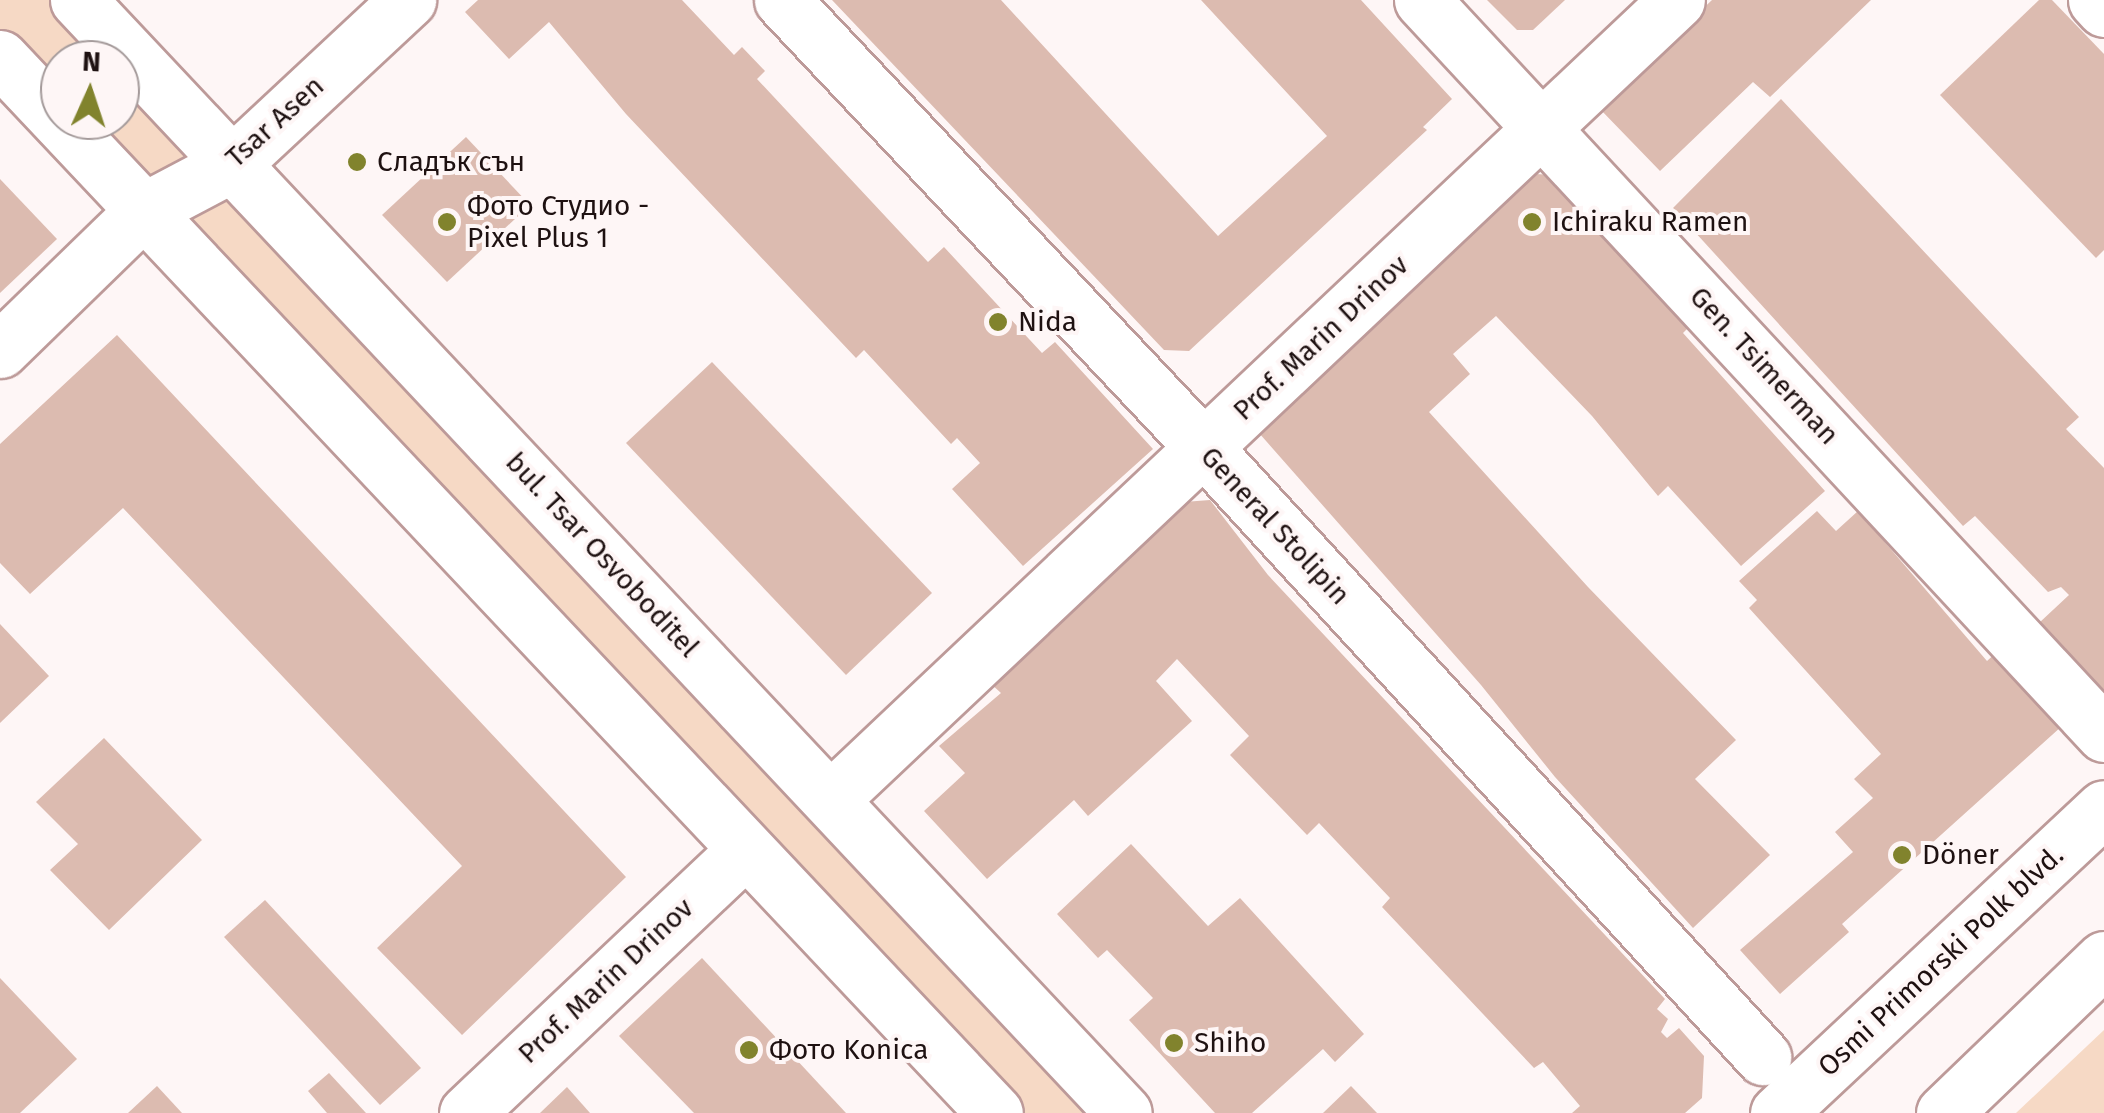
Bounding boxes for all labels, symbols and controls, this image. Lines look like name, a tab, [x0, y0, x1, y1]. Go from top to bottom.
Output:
north arrow	[40, 40, 140, 140]
text: N	[81, 45, 102, 79]
street label: Tsar Asen	[219, 69, 331, 175]
place label: Сладък сън	[377, 145, 525, 179]
marker: Сладък сън	[346, 151, 368, 173]
place label: Фото Студио - Pixel Plus 1	[467, 189, 649, 255]
place label: Ichiraku Ramen	[1552, 205, 1748, 239]
marker: Фото Студио - Pixel Plus 1	[436, 211, 458, 233]
marker: Ichiraku Ramen	[1521, 211, 1543, 233]
street label: Prof. Marin Drinov	[1227, 248, 1415, 428]
street label: Gen. Tsimerman	[1682, 280, 1846, 452]
place label: Nida	[1018, 305, 1077, 339]
marker: Nida	[987, 311, 1009, 333]
street label: General Stolipin	[1193, 440, 1357, 612]
street label: bul. Tsar Osvoboditel	[499, 446, 705, 664]
place label: Döner	[1922, 838, 1999, 872]
street label: Osmi Primorski Polk blvd.	[1811, 839, 2071, 1083]
marker: Döner	[1891, 844, 1913, 866]
street label: Prof. Marin Drinov	[512, 891, 700, 1071]
place label: Shiho	[1194, 1026, 1266, 1060]
marker: Shiho	[1163, 1032, 1185, 1054]
place label: Фото Konica	[769, 1033, 928, 1067]
marker: Фото Konica	[738, 1039, 760, 1061]

